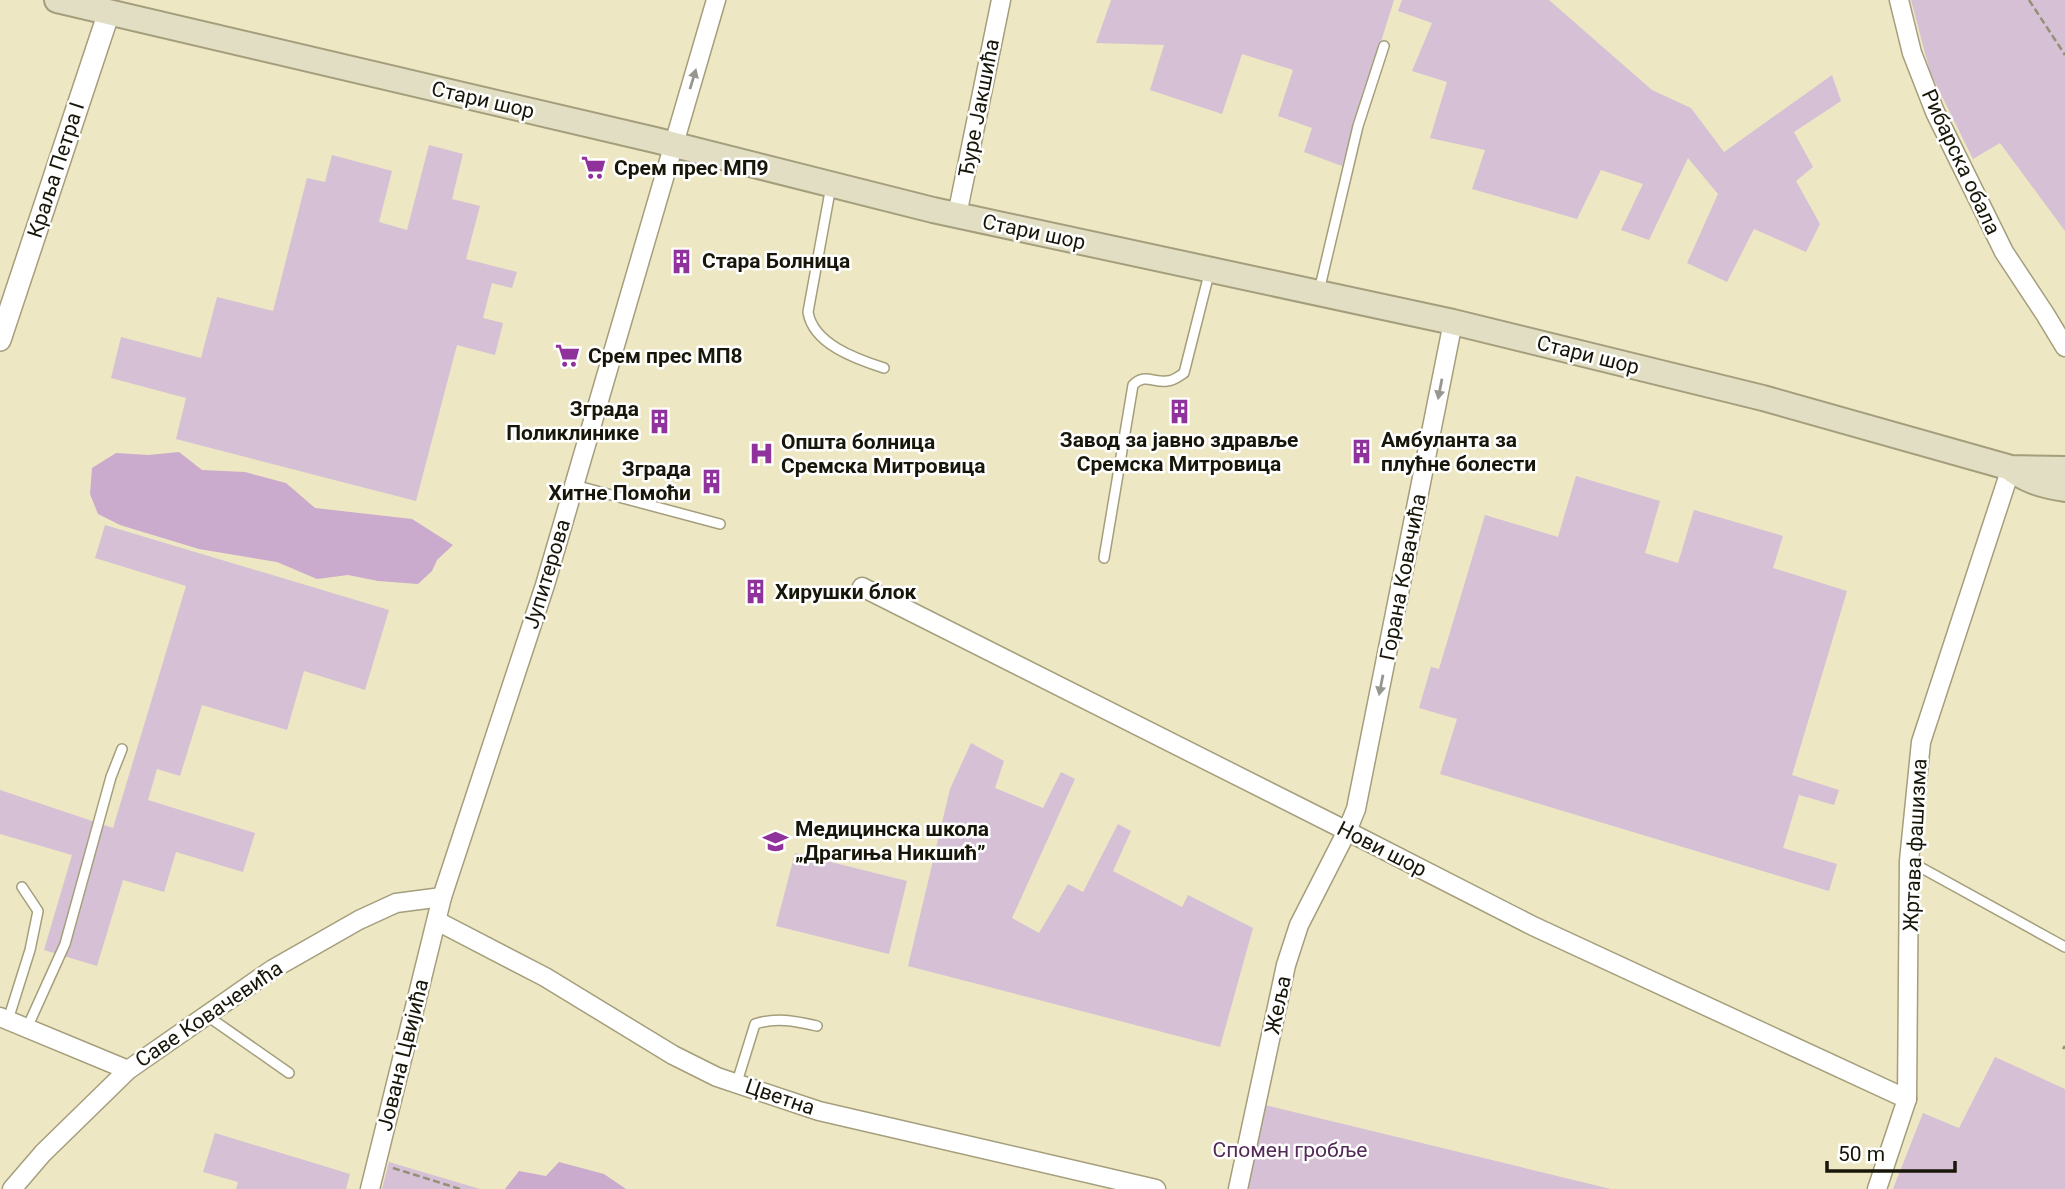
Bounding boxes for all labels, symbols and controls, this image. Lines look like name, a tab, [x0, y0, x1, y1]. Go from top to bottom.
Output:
street label: Ђуре Јакшића	[954, 37, 1004, 179]
one-way arrow	[688, 68, 698, 89]
street label: Стари шор	[429, 77, 537, 123]
street label: Рибарска обала	[1917, 85, 2005, 239]
street label: Краља Петра I	[23, 99, 89, 241]
supermarket icon: Срем прес МП9	[580, 154, 608, 182]
place label: Срем прес МП9	[614, 156, 769, 180]
street label: Стари шор	[980, 209, 1088, 255]
building icon: Стара Болница	[668, 247, 696, 275]
place label: Стара Болница	[702, 249, 850, 273]
street label: Стари шор	[1534, 331, 1642, 379]
supermarket icon: Срем прес МП8	[554, 342, 582, 370]
place label: Срем прес МП8	[588, 344, 743, 368]
one-way arrow	[1434, 379, 1445, 401]
place label: Зграда Поликлинике	[506, 397, 639, 445]
building icon: Завод за јавно здравље Сремска Митровица	[1165, 397, 1193, 425]
building icon: Зграда Поликлинике	[645, 407, 673, 435]
place label: Завод за јавно здравље Сремска Митровица	[1060, 428, 1298, 476]
place label: Амбуланта за плућне болести	[1381, 428, 1536, 476]
place label: Општа болница Сремска Митровица	[781, 430, 985, 478]
building icon: Амбуланта за плућне болести	[1347, 438, 1375, 466]
hospital icon: Општа болница Сремска Митровица	[747, 440, 775, 468]
place label: Зграда Хитне Помоћи	[548, 457, 691, 505]
building icon: Зграда Хитне Помоћи	[697, 467, 725, 495]
street label: Горана Ковачића	[1375, 492, 1431, 662]
street label: Јупитерова	[519, 516, 575, 632]
building icon: Хирушки блок	[741, 578, 769, 606]
place label: Хирушки блок	[775, 580, 917, 604]
one-way arrow	[1376, 674, 1387, 696]
street label: Жртава фашизма	[1898, 758, 1932, 932]
street label: Нови шор	[1333, 816, 1431, 882]
place label: Медицинска школа „Драгиња Никшић”	[795, 817, 989, 865]
school or university icon: Медицинска школа „Драгиња Никшић”	[761, 827, 789, 855]
street label: Саве Ковачевића	[131, 956, 287, 1072]
street label: Жеља	[1260, 974, 1296, 1036]
street label: Јована Цвијића	[373, 977, 433, 1133]
street label: Цветна	[742, 1074, 818, 1120]
scale bar	[1827, 1130, 1955, 1174]
park label: Спомен гробље	[1213, 1138, 1367, 1162]
text: 50 m	[1838, 1142, 1885, 1166]

